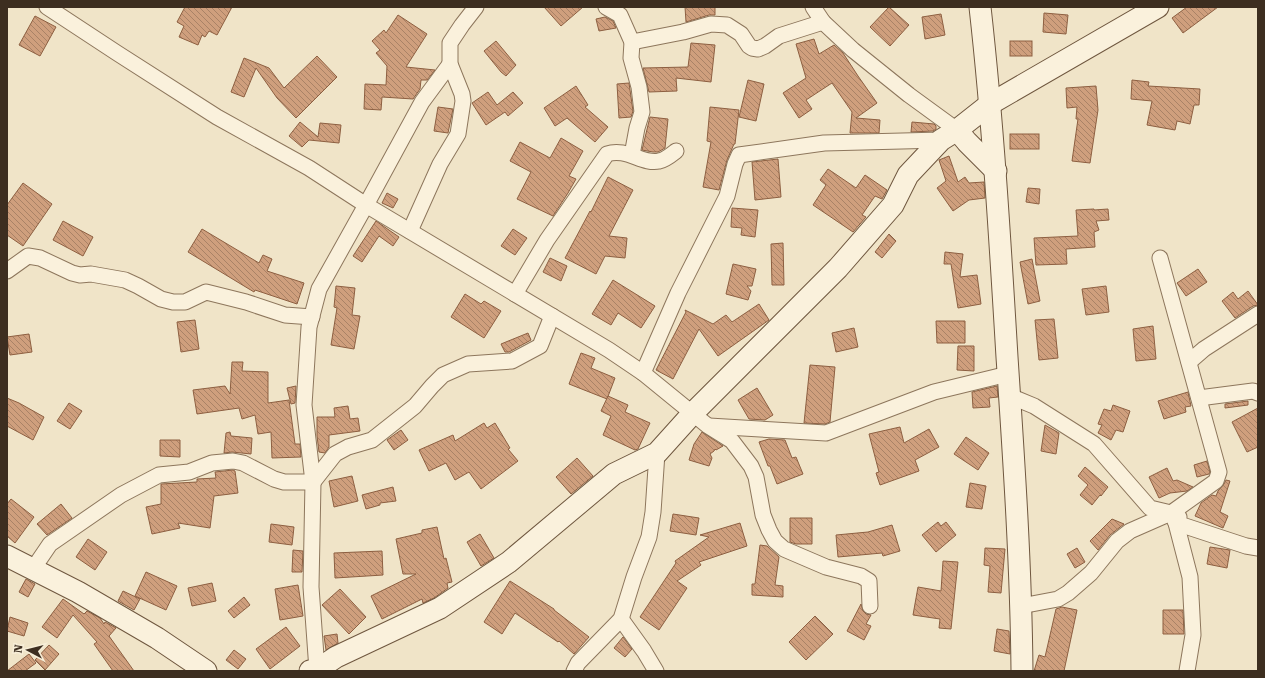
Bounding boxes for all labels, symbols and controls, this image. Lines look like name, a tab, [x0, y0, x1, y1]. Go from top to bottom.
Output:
north arrow	[8, 630, 48, 670]
text: N	[12, 643, 26, 654]

